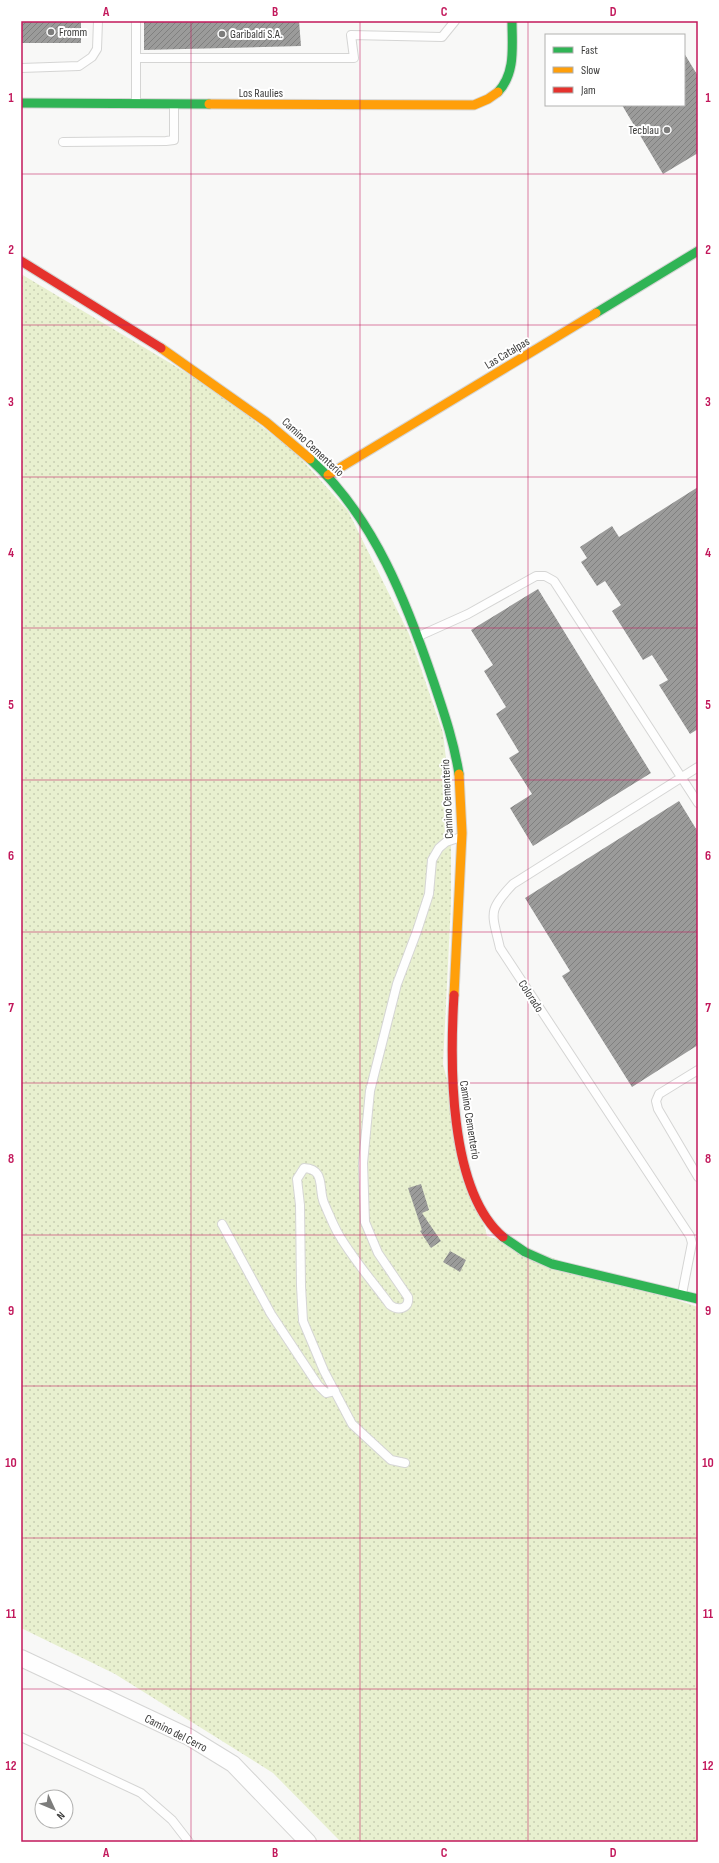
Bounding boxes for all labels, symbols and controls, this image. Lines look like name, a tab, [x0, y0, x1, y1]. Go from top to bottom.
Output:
text: A	[102, 4, 110, 20]
text: B	[272, 4, 278, 20]
text: C	[441, 4, 448, 20]
text: D	[610, 4, 617, 20]
place label: Fromm	[59, 25, 87, 40]
marker: Fromm	[46, 27, 56, 37]
place label: Garibaldi S.A.	[230, 27, 282, 42]
marker: Garibaldi S.A.	[217, 29, 227, 39]
legend	[545, 34, 685, 106]
text: Fast	[581, 43, 598, 58]
text: Slow	[581, 63, 600, 78]
text: Jam	[580, 83, 596, 98]
street label: Los Raulies	[239, 86, 283, 101]
text: 1	[8, 90, 14, 106]
text: 1	[705, 90, 711, 106]
place label: Tecblau	[628, 123, 659, 138]
marker: Tecblau	[662, 125, 672, 135]
text: 2	[8, 242, 14, 258]
text: 2	[705, 242, 711, 258]
street label: Las Catalpas	[482, 334, 532, 373]
text: 3	[8, 394, 14, 410]
text: 3	[705, 394, 711, 410]
street label: Camino Cementerio	[278, 415, 347, 480]
text: 4	[8, 545, 14, 561]
text: 4	[705, 545, 711, 561]
text: 5	[8, 697, 14, 713]
text: 5	[705, 697, 711, 713]
street label: Camino Cementerio	[438, 759, 457, 839]
text: 6	[8, 848, 14, 864]
text: 6	[705, 848, 711, 864]
street label: Colorado	[515, 977, 547, 1015]
text: 7	[8, 1000, 14, 1016]
text: 7	[705, 1000, 711, 1016]
street label: Camino Cementerio	[456, 1080, 483, 1161]
text: 8	[8, 1151, 14, 1167]
text: 8	[705, 1151, 711, 1167]
text: 9	[8, 1303, 14, 1319]
text: 9	[705, 1303, 711, 1319]
text: 10	[5, 1455, 17, 1471]
text: 10	[702, 1455, 714, 1471]
text: 11	[6, 1606, 16, 1622]
text: 11	[703, 1606, 713, 1622]
street label: Camino del Cerro	[142, 1711, 210, 1756]
text: 12	[6, 1758, 17, 1774]
text: 12	[703, 1758, 714, 1774]
north arrow	[34, 1789, 74, 1829]
text: N	[54, 1809, 68, 1822]
text: A	[102, 1845, 110, 1861]
text: B	[272, 1845, 278, 1861]
text: C	[441, 1845, 448, 1861]
text: D	[610, 1845, 617, 1861]

